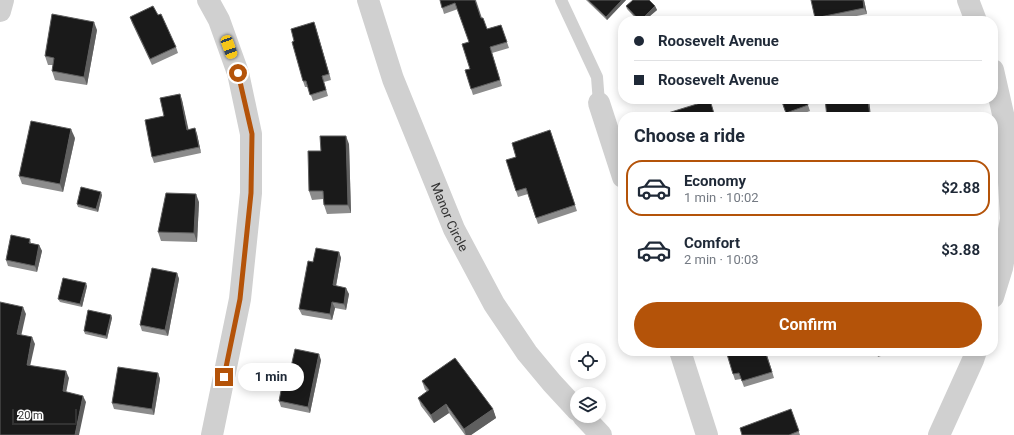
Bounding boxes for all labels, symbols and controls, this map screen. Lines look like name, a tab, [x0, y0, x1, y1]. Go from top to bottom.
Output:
text: Roosevelt Avenue	[658, 32, 779, 50]
car	[219, 34, 239, 60]
route start	[229, 64, 247, 82]
text: Roosevelt Avenue	[658, 71, 779, 89]
text: Choose a ride	[634, 125, 745, 146]
icon: car	[636, 170, 672, 206]
text: Economy	[684, 172, 746, 190]
text: $2.88	[941, 179, 980, 197]
street label: Manor Circle	[428, 180, 471, 254]
text: 1 min · 10:02	[684, 190, 759, 205]
icon: car	[636, 232, 672, 268]
text: Comfort	[684, 234, 740, 252]
text: $3.88	[941, 241, 980, 259]
text: 2 min · 10:03	[684, 252, 759, 267]
button: Confirm	[634, 302, 982, 348]
map controls	[570, 343, 606, 423]
button: locate	[570, 343, 606, 379]
callout: 1 min	[238, 363, 304, 391]
route end	[215, 368, 233, 386]
text: 1 min	[255, 369, 287, 384]
button: layers	[570, 387, 606, 423]
scale bar	[12, 407, 77, 426]
text: 20 m	[18, 409, 43, 422]

